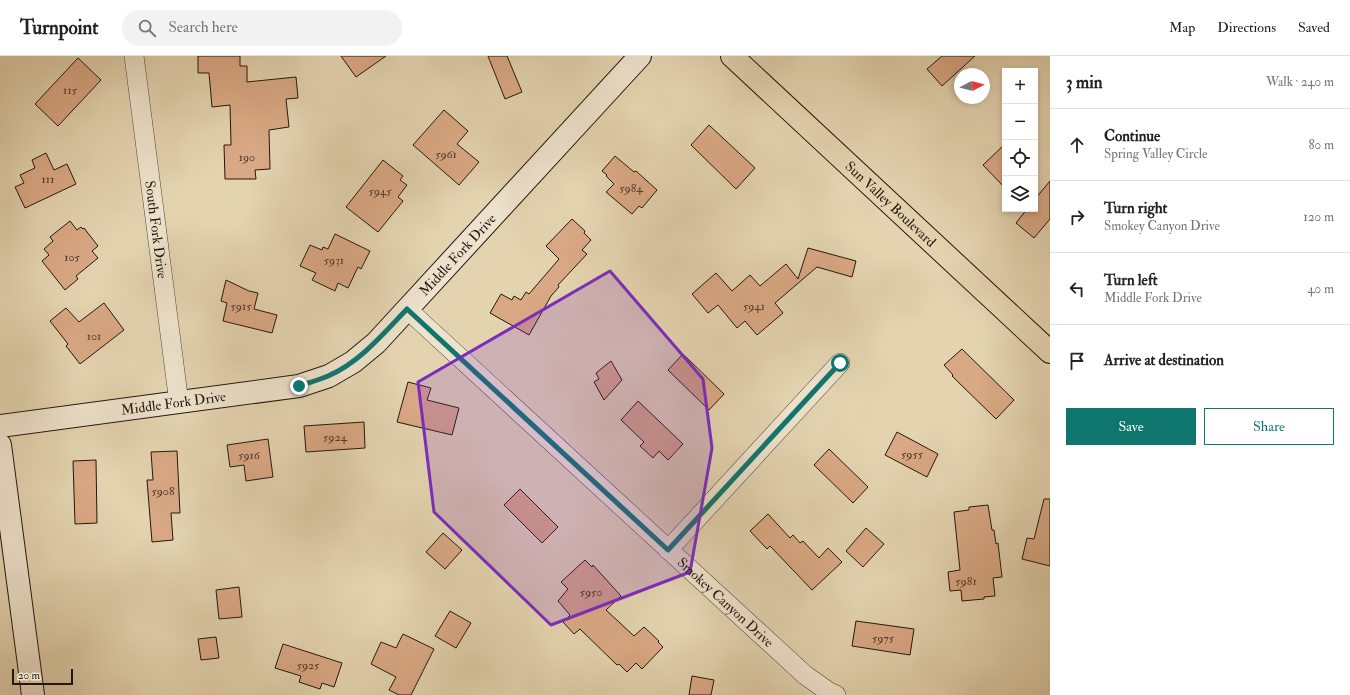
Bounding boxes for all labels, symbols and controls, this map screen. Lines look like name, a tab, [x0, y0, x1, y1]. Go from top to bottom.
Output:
search box	[122, 10, 402, 46]
text: Turnpoint	[20, 16, 98, 40]
icon: search	[136, 17, 158, 39]
text: Search here	[168, 18, 238, 37]
text: Map	[1169, 19, 1195, 36]
text: Directions	[1217, 19, 1276, 36]
text: Saved	[1298, 19, 1330, 36]
north arrow	[954, 68, 990, 104]
map controls	[1002, 68, 1038, 212]
button: +	[1002, 68, 1038, 104]
text: 3 min	[1066, 72, 1103, 93]
text: Walk · 240 m	[1266, 74, 1334, 90]
house number: 115	[63, 83, 78, 98]
button: −	[1002, 104, 1038, 140]
text: Continue	[1104, 127, 1160, 146]
icon: ahead	[1066, 134, 1088, 156]
text: 80 m	[1308, 137, 1334, 153]
button: locate	[1002, 140, 1038, 176]
text: Spring Valley Circle	[1104, 146, 1207, 162]
house number: 5961	[435, 147, 457, 162]
house number: 190	[239, 150, 255, 165]
street label: Sun Valley Boulevard	[842, 157, 940, 250]
house number: 111	[42, 172, 54, 187]
button: layers	[1002, 176, 1038, 212]
street label: South Fork Drive	[142, 180, 171, 280]
house number: 5984	[619, 181, 643, 196]
house number: 5945	[368, 184, 392, 199]
text: Turn right	[1104, 199, 1167, 218]
icon: right	[1066, 206, 1088, 228]
text: 120 m	[1303, 209, 1334, 225]
street label: Middle Fork Drive	[415, 210, 499, 299]
text: Smokey Canyon Drive	[1104, 218, 1220, 234]
house number: 105	[64, 250, 81, 265]
house number: 5931	[324, 253, 344, 268]
text: Turn left	[1104, 271, 1158, 290]
icon: left	[1066, 278, 1088, 300]
text: 40 m	[1308, 281, 1334, 297]
text: Middle Fork Drive	[1104, 290, 1202, 306]
house number: 5915	[231, 299, 252, 314]
house number: 5941	[743, 299, 765, 314]
house number: 101	[87, 329, 101, 344]
icon: arrive	[1066, 350, 1088, 372]
text: Arrive at destination	[1104, 351, 1224, 370]
route start	[831, 354, 849, 372]
route end	[290, 377, 308, 395]
street label: Middle Fork Drive	[120, 387, 227, 418]
button: Save	[1066, 408, 1196, 445]
button: Share	[1204, 408, 1334, 445]
house number: 5924	[323, 430, 348, 445]
house number: 5955	[901, 447, 924, 462]
house number: 5916	[238, 448, 261, 463]
house number: 5908	[151, 484, 175, 499]
street label: Smokey Canyon Drive	[674, 554, 778, 651]
house number: 5981	[955, 574, 977, 589]
house number: 5950	[580, 585, 602, 600]
house number: 5975	[872, 631, 895, 646]
house number: 5925	[297, 658, 320, 673]
scale bar	[12, 667, 73, 686]
text: 20 m	[18, 669, 40, 682]

